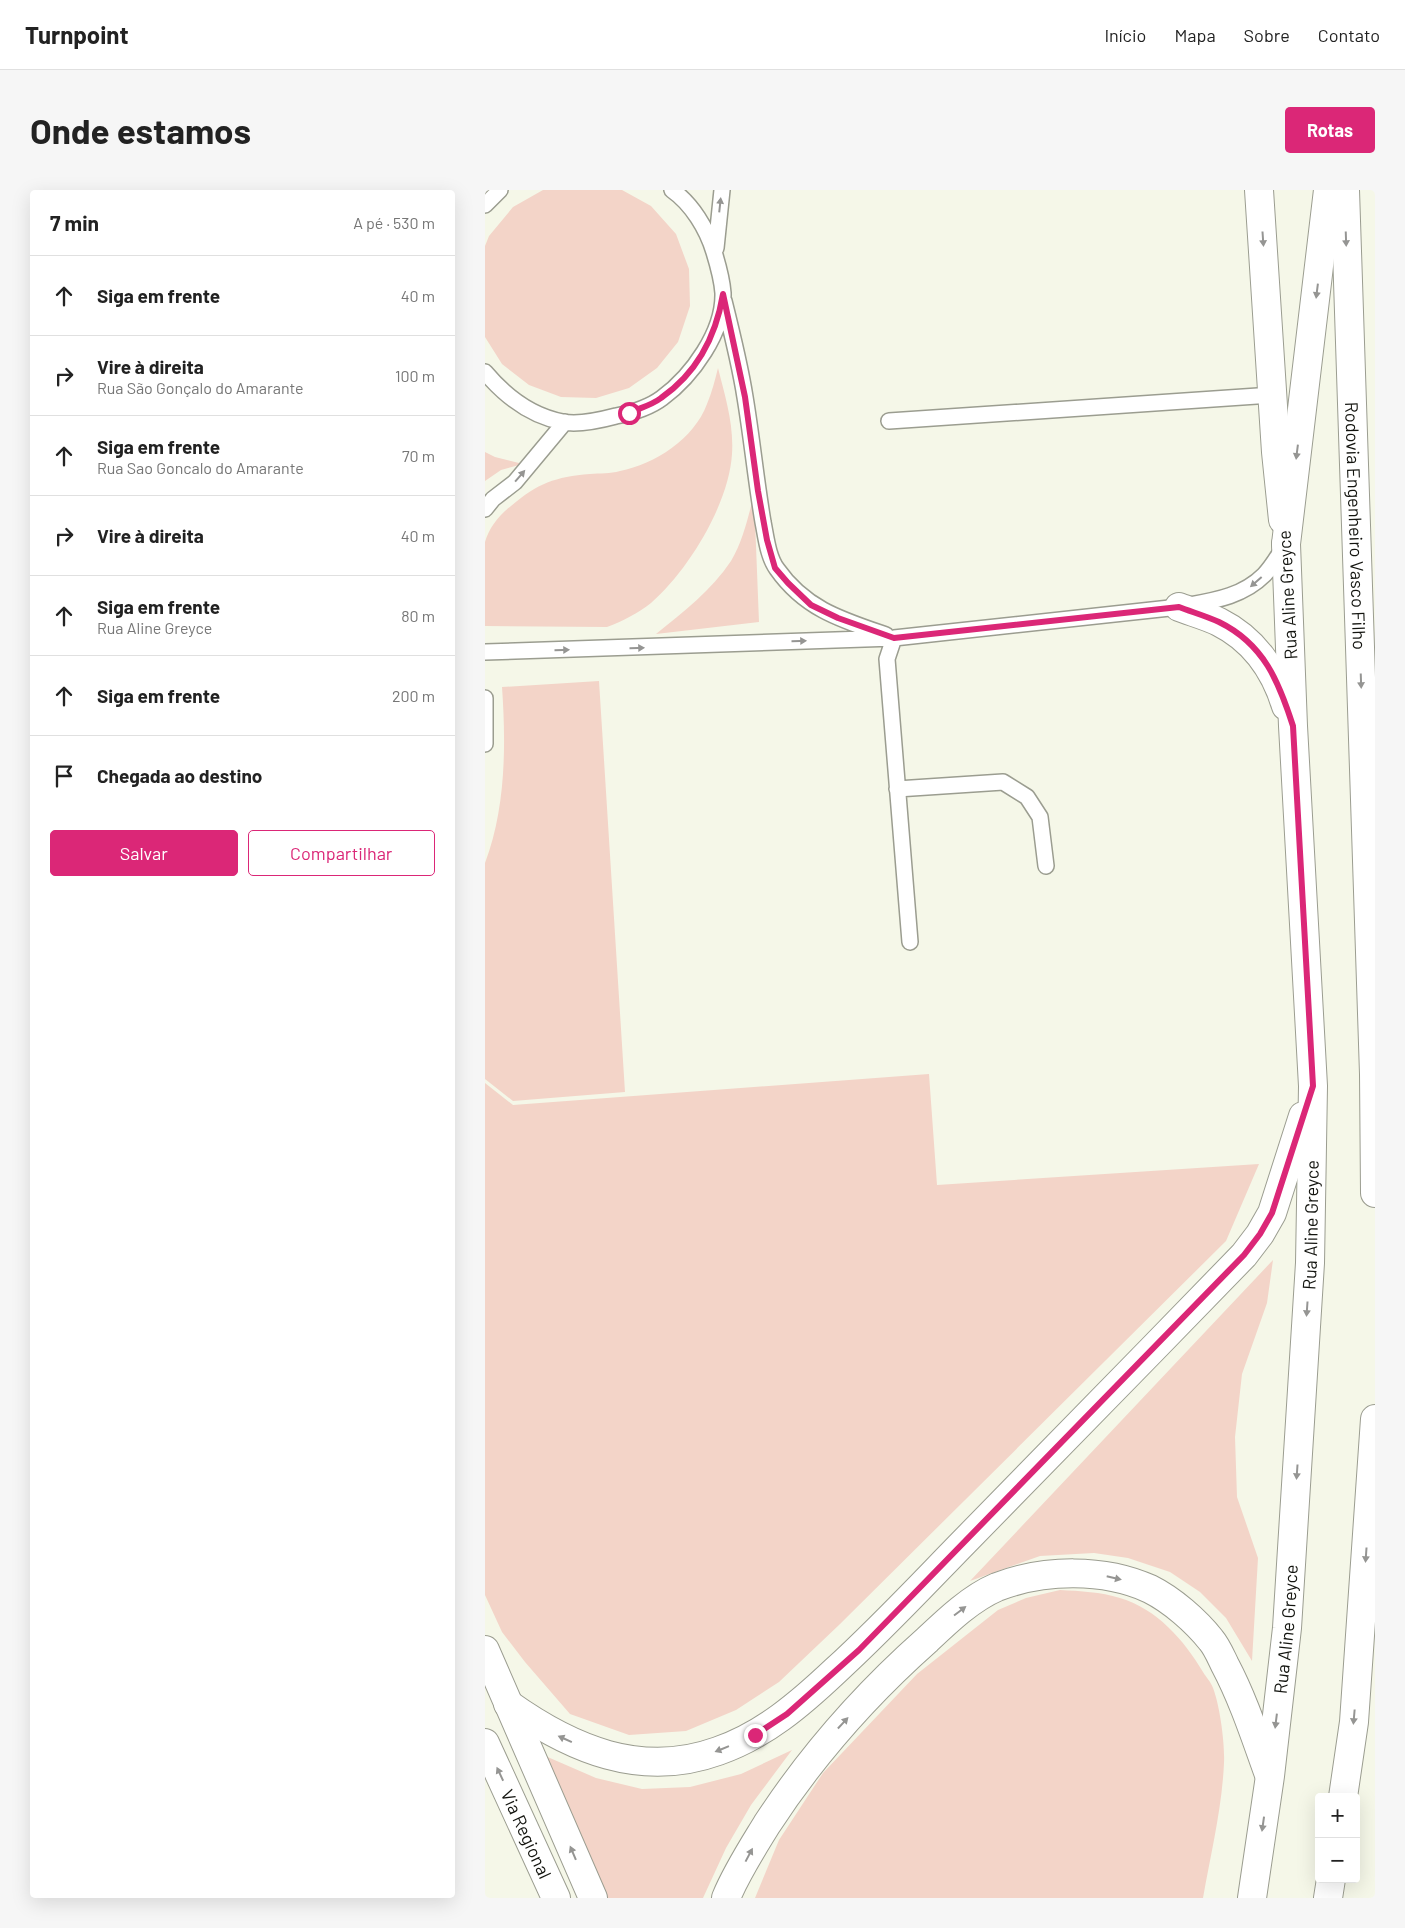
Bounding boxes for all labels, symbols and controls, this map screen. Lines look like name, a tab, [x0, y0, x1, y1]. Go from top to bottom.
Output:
text: Turnpoint	[25, 20, 129, 49]
text: Início	[1104, 24, 1146, 46]
text: Mapa	[1174, 24, 1216, 46]
text: Sobre	[1244, 24, 1290, 46]
text: Contato	[1318, 24, 1380, 46]
button: Rotas	[1285, 107, 1375, 153]
text: Onde estamos	[30, 109, 251, 151]
one-way arrow	[716, 197, 724, 213]
text: 7 min	[50, 210, 99, 235]
text: A pé · 530 m	[353, 213, 435, 232]
one-way arrow	[1259, 231, 1267, 247]
one-way arrow	[1343, 231, 1351, 247]
icon: ahead	[50, 282, 78, 310]
one-way arrow	[1313, 283, 1321, 299]
text: Siga em frente	[97, 284, 220, 307]
text: 40 m	[401, 286, 435, 305]
text: Vire à direita	[97, 355, 204, 378]
icon: right	[50, 362, 78, 390]
text: 100 m	[395, 366, 435, 385]
text: Rua São Gonçalo do Amarante	[97, 378, 304, 397]
route start	[618, 402, 641, 425]
street label: Rodovia Engenheiro Vasco Filho	[1341, 402, 1371, 650]
text: Siga em frente	[97, 435, 220, 458]
icon: ahead	[50, 442, 78, 470]
one-way arrow	[1293, 444, 1301, 460]
text: 70 m	[402, 446, 435, 465]
text: Rua Sao Goncalo do Amarante	[97, 458, 304, 477]
one-way arrow	[514, 470, 526, 482]
icon: right	[50, 522, 78, 550]
text: Vire à direita	[97, 524, 204, 547]
text: 40 m	[401, 526, 435, 545]
street label: Rua Aline Greyce	[1273, 530, 1301, 660]
one-way arrow	[1249, 576, 1262, 587]
text: Siga em frente	[97, 595, 220, 618]
icon: ahead	[50, 602, 78, 630]
text: 80 m	[401, 606, 435, 625]
text: Rua Aline Greyce	[97, 618, 212, 637]
one-way arrow	[791, 637, 807, 645]
one-way arrow	[629, 643, 645, 651]
one-way arrow	[554, 646, 570, 654]
one-way arrow	[1357, 673, 1365, 689]
icon: ahead	[50, 682, 78, 710]
text: Siga em frente	[97, 684, 220, 707]
text: 200 m	[392, 686, 435, 705]
icon: arrive	[50, 762, 78, 790]
text: Chegada ao destino	[97, 764, 262, 787]
button: Salvar	[50, 830, 238, 876]
button: Compartilhar	[248, 830, 435, 876]
street label: Rua Aline Greyce	[1297, 1160, 1323, 1291]
one-way arrow	[1302, 1302, 1310, 1318]
one-way arrow	[1292, 1464, 1300, 1480]
one-way arrow	[1361, 1547, 1369, 1563]
street label: Rua Aline Greyce	[1269, 1564, 1302, 1695]
one-way arrow	[1106, 1574, 1121, 1582]
one-way arrow	[953, 1606, 967, 1616]
one-way arrow	[1350, 1709, 1358, 1725]
one-way arrow	[1272, 1713, 1280, 1729]
one-way arrow	[838, 1717, 849, 1730]
route end	[744, 1724, 767, 1747]
one-way arrow	[558, 1735, 572, 1743]
one-way arrow	[715, 1746, 729, 1754]
one-way arrow	[495, 1767, 503, 1781]
street label: Via Regional	[497, 1786, 557, 1882]
map controls	[1315, 1793, 1360, 1883]
button: +	[1315, 1793, 1360, 1838]
one-way arrow	[1259, 1817, 1267, 1833]
button: −	[1315, 1838, 1360, 1883]
one-way arrow	[569, 1846, 577, 1860]
one-way arrow	[745, 1848, 753, 1862]

